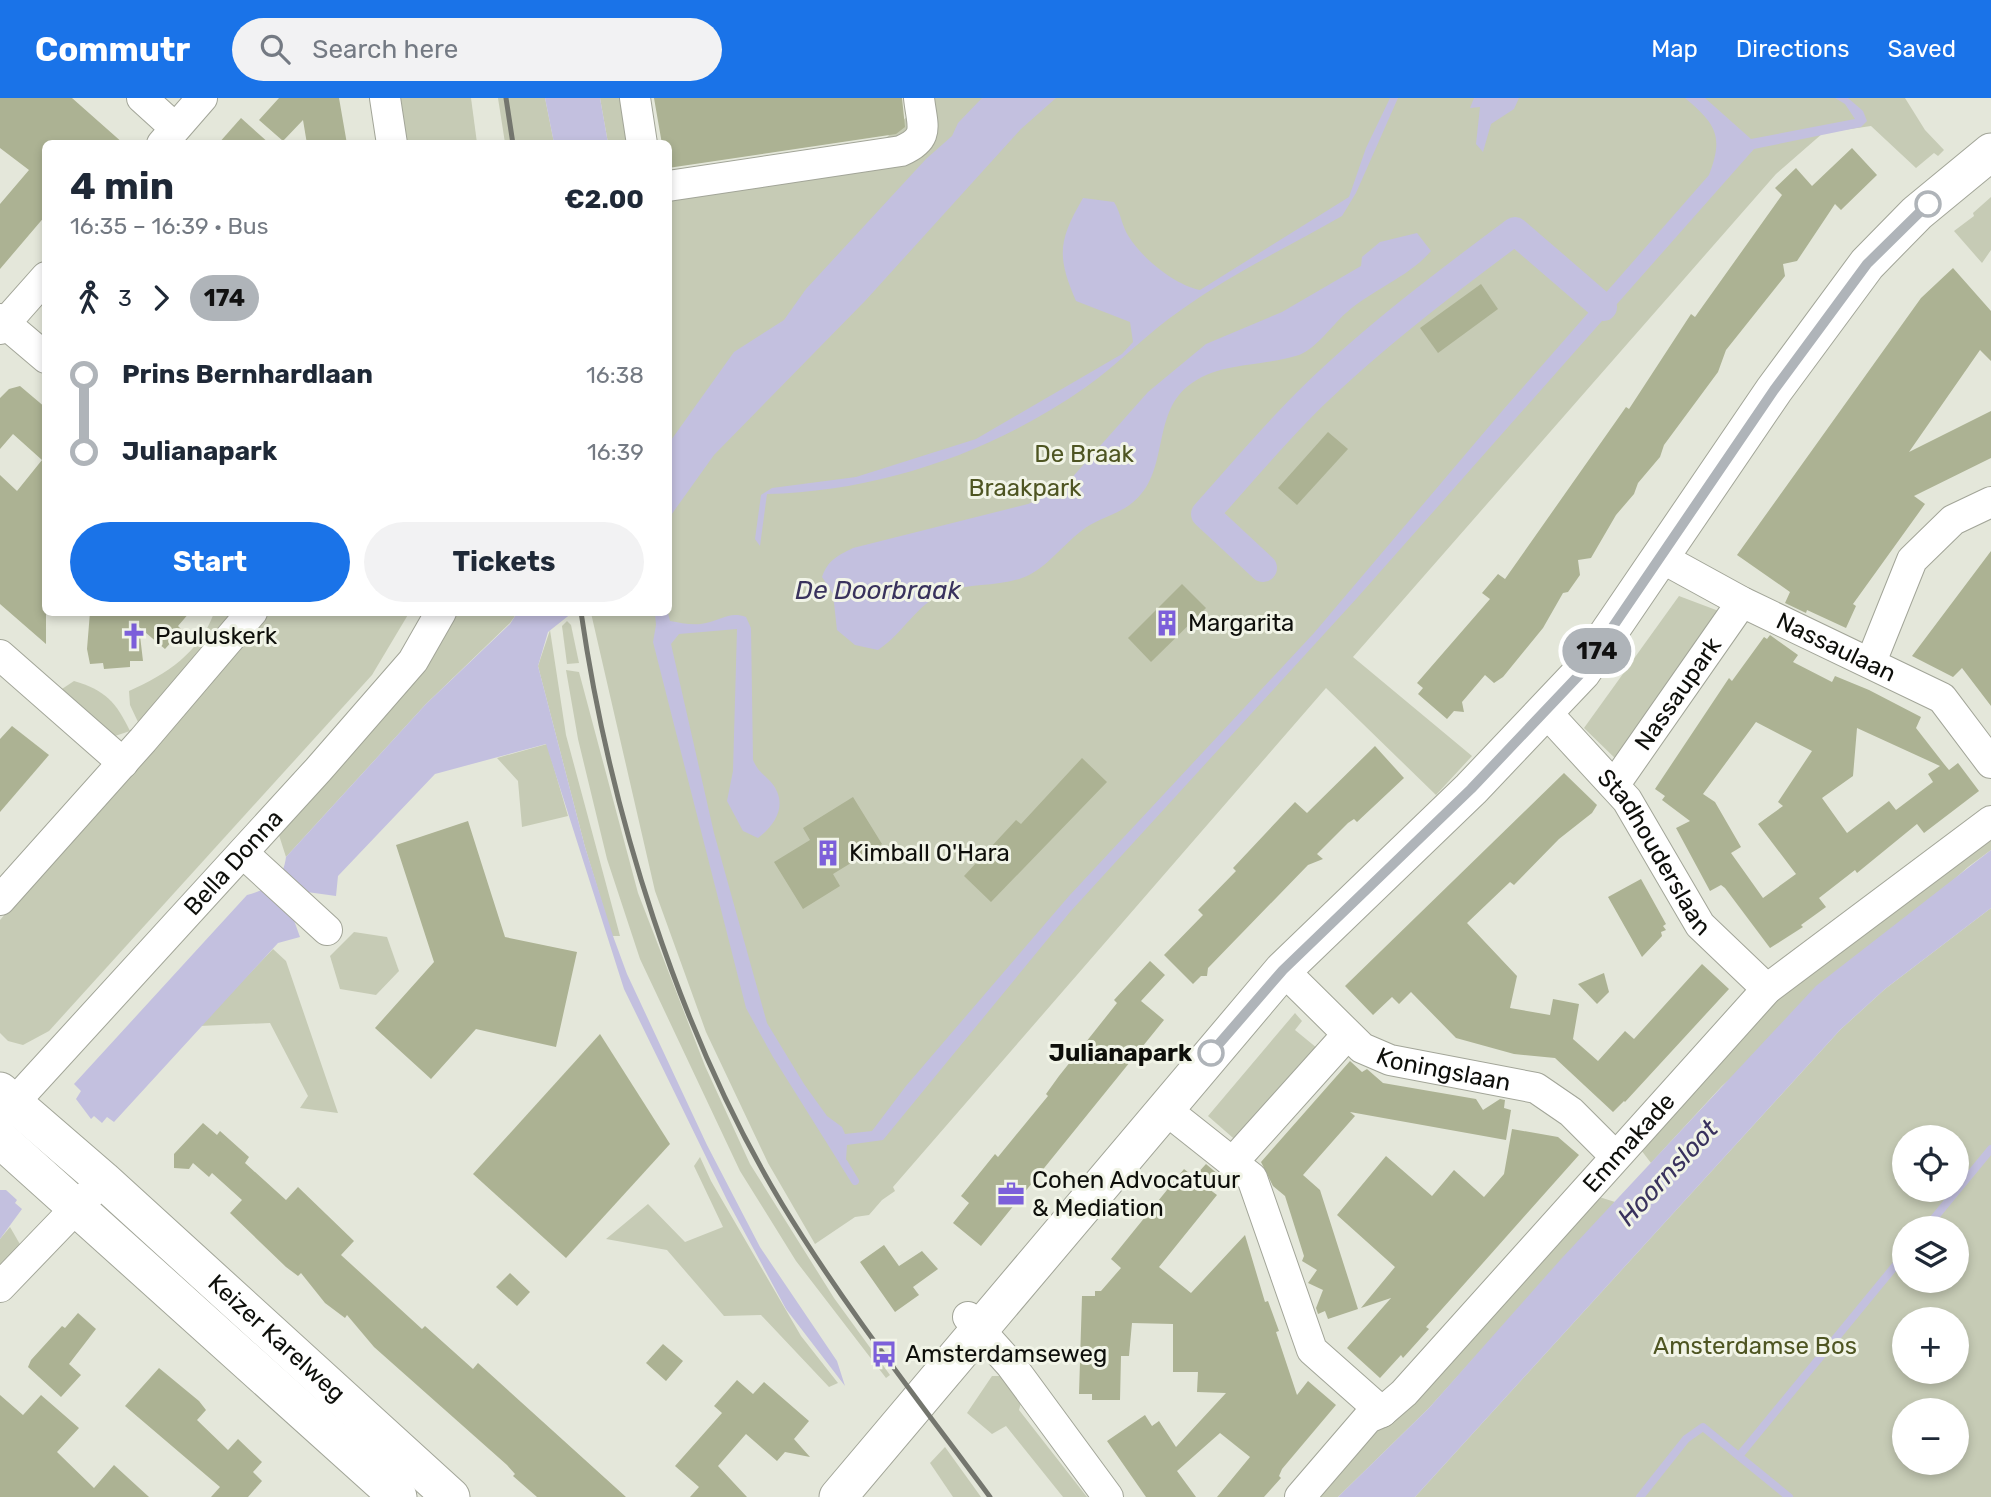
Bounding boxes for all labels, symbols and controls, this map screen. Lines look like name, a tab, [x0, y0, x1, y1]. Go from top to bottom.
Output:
search box	[232, 18, 722, 81]
text: Commutr	[35, 30, 190, 69]
icon: search	[256, 30, 294, 68]
text: Search here	[312, 34, 458, 65]
text: Map	[1651, 35, 1698, 63]
text: Directions	[1736, 35, 1849, 63]
text: Saved	[1887, 35, 1956, 63]
text: 4 min	[70, 163, 174, 209]
text: €2.00	[564, 184, 644, 215]
unlabelled marker	[1915, 191, 1941, 217]
text: 16:35 – 16:39 · Bus	[70, 212, 268, 240]
icon: walk	[70, 279, 108, 317]
icon: forward	[142, 279, 180, 317]
text: 3	[118, 284, 132, 312]
text: 174	[204, 284, 245, 312]
text: Prins Bernhardlaan	[122, 359, 373, 390]
text: 16:38	[586, 361, 644, 389]
text: Julianapark	[122, 436, 277, 467]
text: 16:39	[587, 438, 644, 466]
park label: De Braak	[1034, 440, 1134, 468]
park label: Braakpark	[969, 474, 1082, 502]
button: Start	[70, 522, 350, 602]
button: Tickets	[364, 522, 644, 602]
water label: De Doorbraak	[795, 575, 961, 606]
street label: Nassaulaan	[1772, 607, 1900, 688]
building icon: Margarita	[1152, 608, 1182, 638]
place label: Margarita	[1188, 609, 1294, 637]
church icon: Pauluskerk	[119, 621, 149, 651]
place label: Pauluskerk	[155, 622, 278, 650]
line badge: 174	[1557, 628, 1637, 674]
street label: Nassaupark	[1629, 631, 1727, 756]
text: 174	[1576, 637, 1618, 665]
street label: Stadhouderslaan	[1592, 763, 1716, 941]
street label: Bella Donna	[178, 804, 289, 921]
building icon: Kimball O'Hara	[813, 838, 843, 868]
place label: Kimball O'Hara	[849, 839, 1010, 867]
place label: Julianapark	[1049, 1039, 1192, 1067]
marker: Julianapark	[1198, 1040, 1224, 1066]
street label: Koningslaan	[1372, 1042, 1513, 1097]
street label: Emmakade	[1577, 1087, 1681, 1198]
water label: Hoornsloot	[1611, 1113, 1725, 1232]
map controls	[1892, 1125, 1969, 1475]
button: locate	[1892, 1125, 1969, 1202]
place label: Cohen Advocatuur & Mediation	[1032, 1166, 1240, 1222]
office icon: Cohen Advocatuur & Mediation	[996, 1179, 1026, 1209]
button: layers	[1892, 1216, 1969, 1293]
street label: Keizer Karelweg	[202, 1269, 351, 1408]
button: +	[1892, 1307, 1969, 1384]
park label: Amsterdamse Bos	[1653, 1332, 1857, 1360]
bus stop icon: Amsterdamseweg	[869, 1339, 899, 1369]
place label: Amsterdamseweg	[905, 1340, 1107, 1368]
button: −	[1892, 1398, 1969, 1475]

